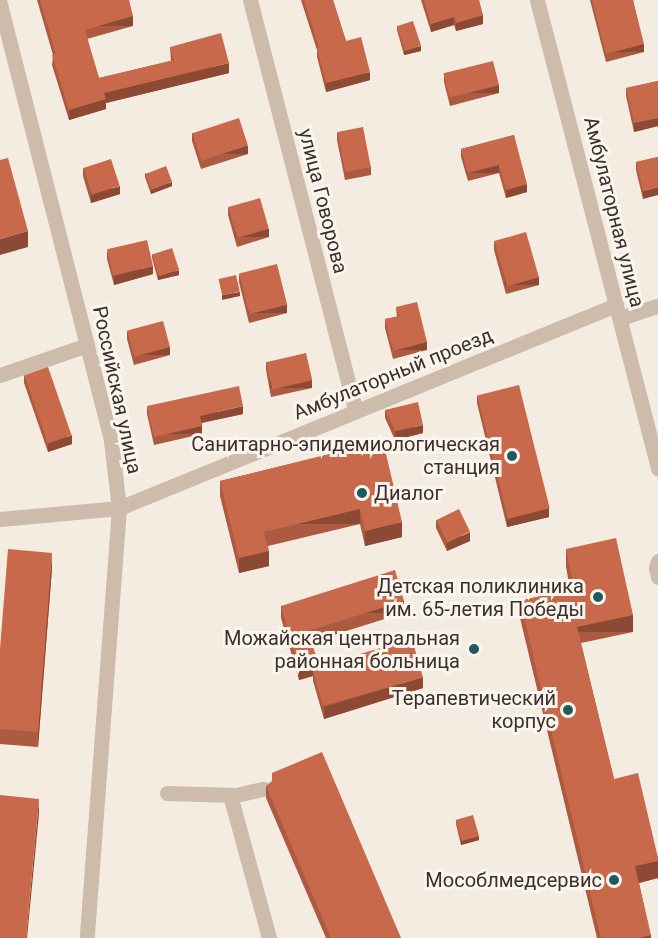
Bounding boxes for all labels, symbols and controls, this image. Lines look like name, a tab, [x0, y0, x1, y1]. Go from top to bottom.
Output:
street label: Амбулаторная улица	[579, 114, 649, 310]
street label: улица Говорова	[293, 126, 353, 276]
street label: Российская улица	[87, 304, 147, 476]
street label: Амбулаторный проезд	[290, 323, 496, 425]
place label: Санитарно-эпидемиологическая станция	[191, 432, 500, 479]
marker: Санитарно-эпидемиологическая станция	[505, 449, 519, 463]
place label: Диалог	[374, 481, 443, 505]
marker: Диалог	[355, 486, 369, 500]
place label: Детская поликлиника им. 65-летия Победы	[377, 574, 584, 621]
marker: Детская поликлиника им. 65-летия Победы	[589, 588, 607, 606]
place label: Можайская центральная районная больница	[224, 626, 460, 673]
marker: Можайская центральная районная больница	[465, 640, 483, 658]
place label: Терапевтический корпус	[392, 686, 556, 733]
marker: Терапевтический корпус	[561, 703, 575, 717]
place label: Мособлмедсервис	[425, 868, 602, 892]
marker: Мособлмедсервис	[607, 873, 621, 887]

